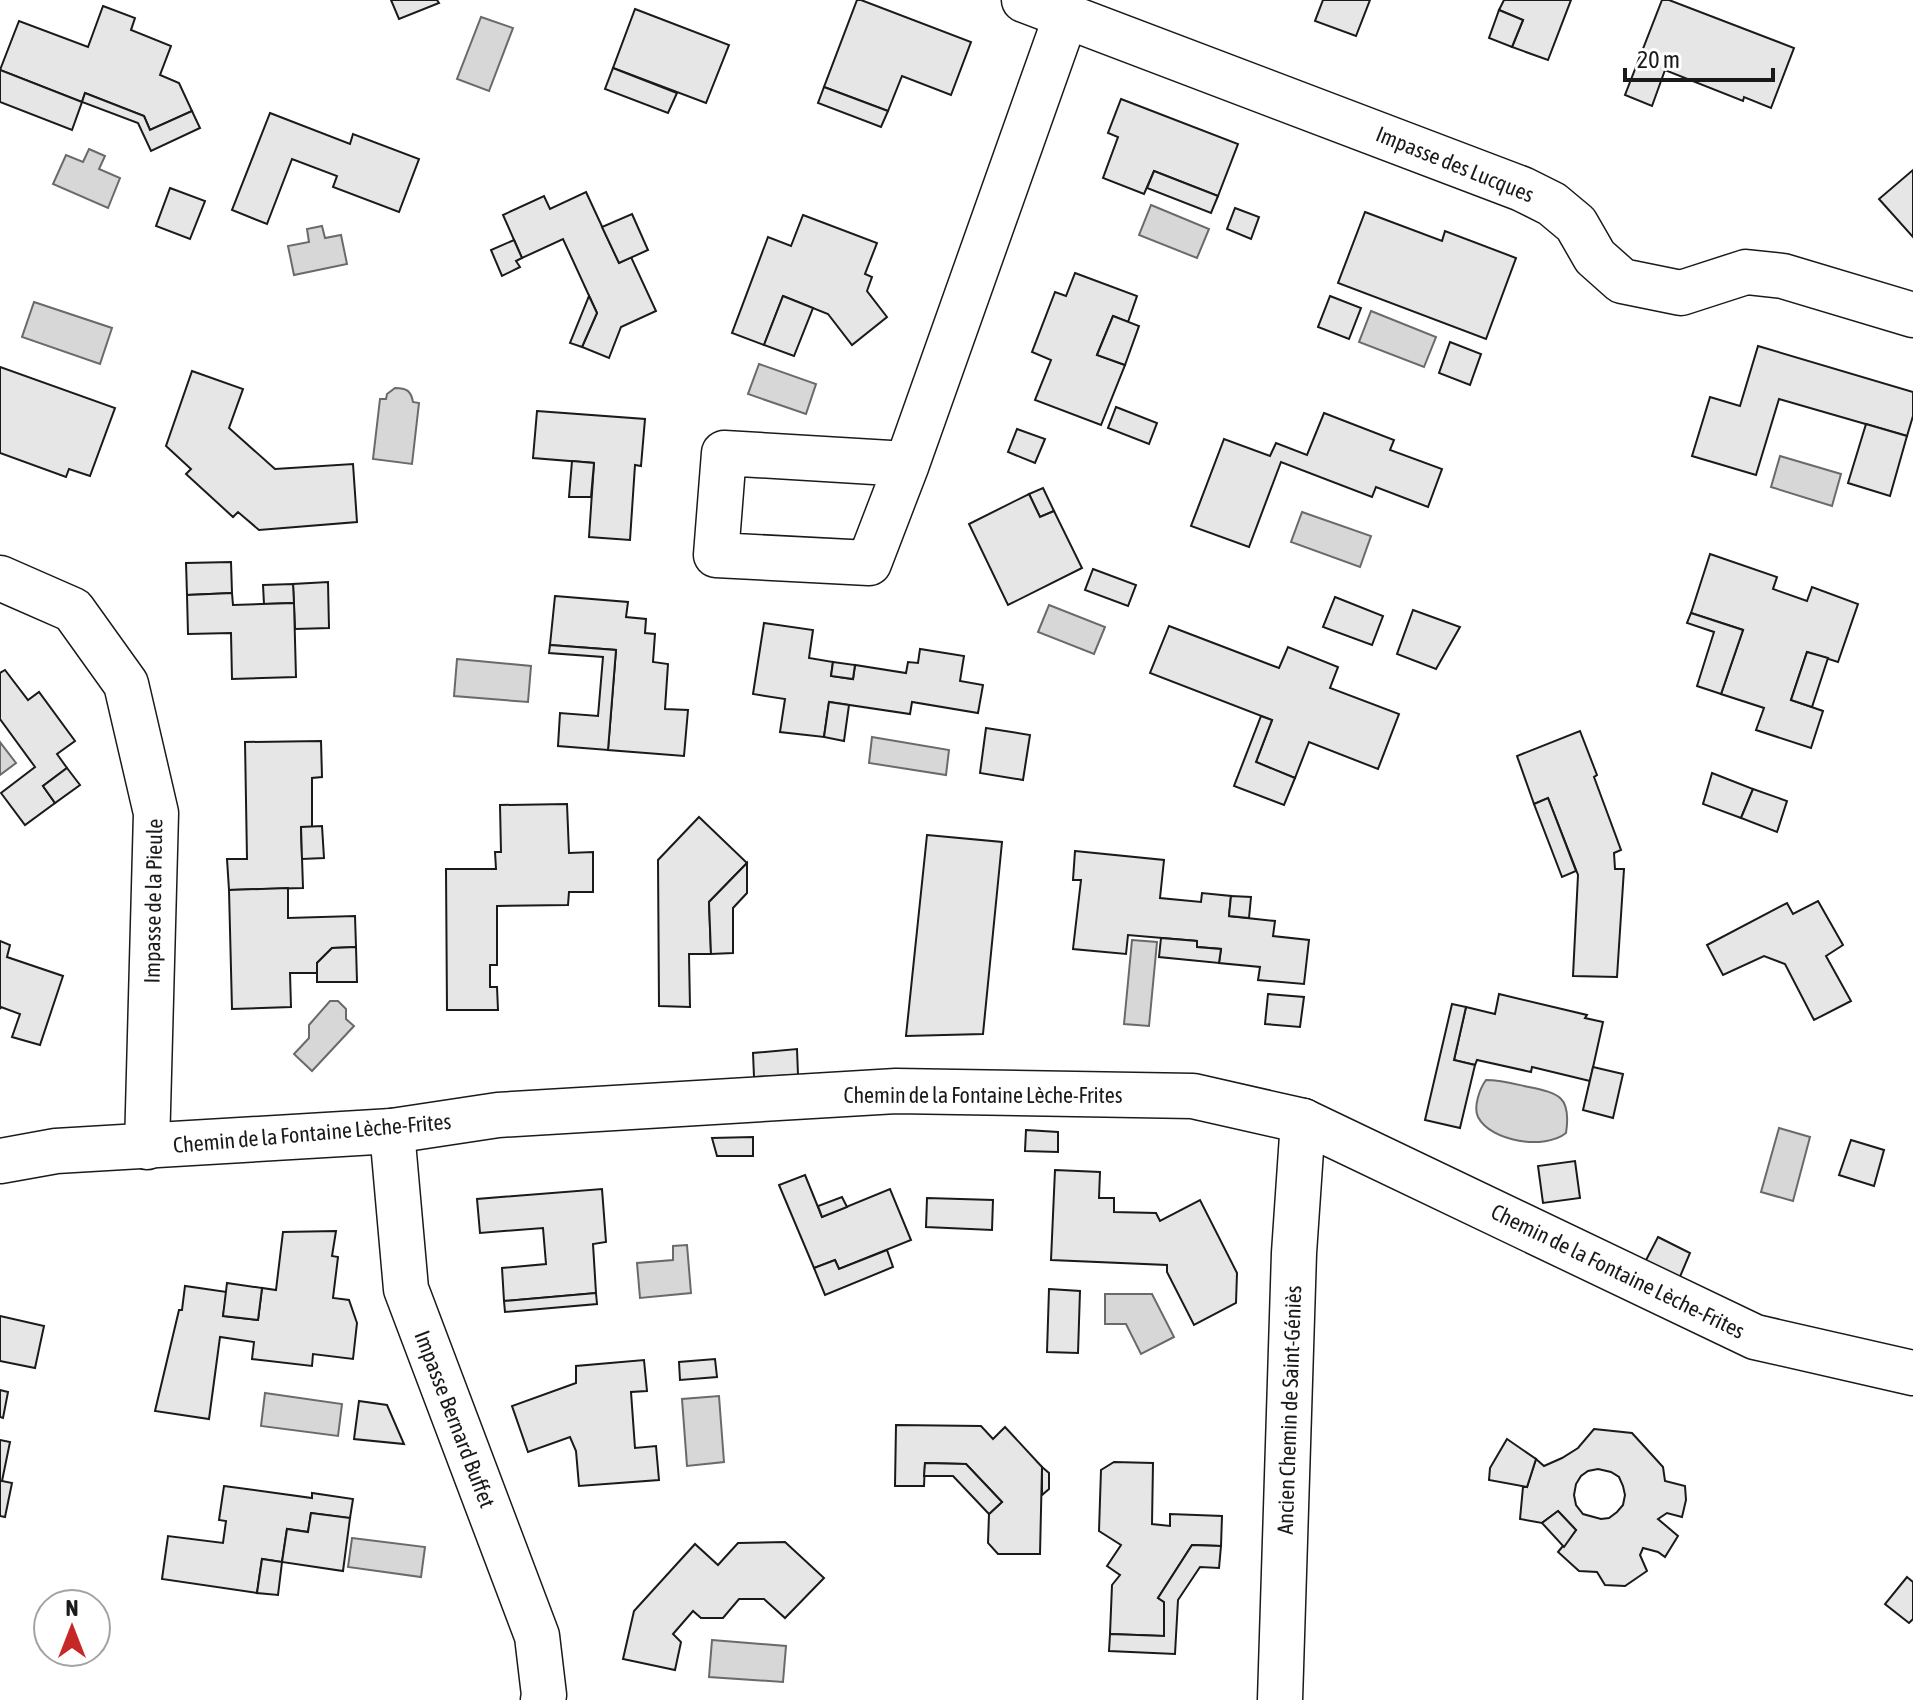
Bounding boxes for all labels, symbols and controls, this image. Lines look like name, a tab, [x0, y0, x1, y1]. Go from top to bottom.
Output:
scale bar	[1625, 32, 1773, 82]
text: 20 m	[1637, 46, 1680, 73]
street label: Impasse des Lucques	[1372, 120, 1538, 208]
street label: Impasse de la Pieule	[139, 818, 167, 984]
street label: Chemin de la Fontaine Lèche-Frites	[844, 1082, 1123, 1108]
street label: Chemin de la Fontaine Lèche-Frites	[172, 1108, 452, 1158]
street label: Chemin de la Fontaine Lèche-Frites	[1487, 1198, 1749, 1344]
street label: Ancien Chemin de Saint-Géniès	[1272, 1285, 1306, 1535]
street label: Impasse Bernard Buffet	[409, 1327, 501, 1511]
north arrow	[32, 1588, 112, 1668]
text: N	[66, 1595, 78, 1621]

